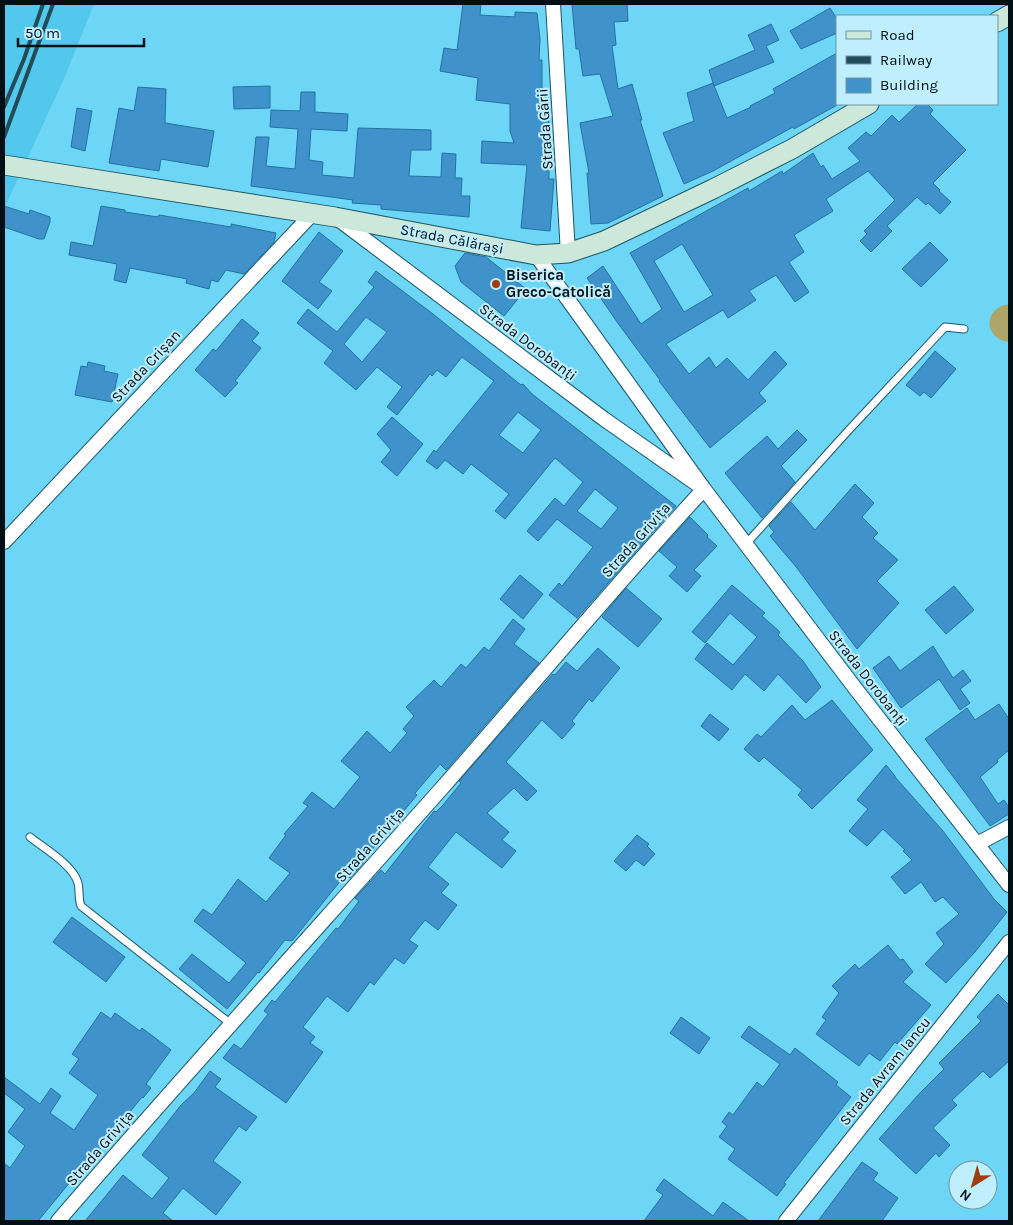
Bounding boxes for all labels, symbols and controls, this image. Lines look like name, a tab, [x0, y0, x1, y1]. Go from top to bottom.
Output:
scale bar	[18, 15, 144, 47]
legend	[836, 15, 998, 105]
text: 50 m	[25, 24, 60, 42]
text: Road	[880, 26, 915, 44]
text: Railway	[880, 51, 932, 69]
text: Building	[880, 76, 938, 94]
street label: Strada Gării	[533, 88, 557, 170]
street label: Strada Călărași	[399, 220, 505, 258]
place label: Biserica Greco-Catolică	[506, 266, 611, 301]
marker: Biserica Greco-Catolică	[490, 278, 502, 290]
street label: Strada Dorobanți	[476, 300, 580, 384]
street label: Strada Crișan	[108, 326, 184, 406]
street label: Strada Grivița	[598, 499, 674, 581]
street label: Strada Dorobanți	[825, 626, 911, 730]
street label: Strada Grivița	[332, 804, 408, 886]
street label: Strada Avram Iancu	[836, 1013, 934, 1129]
street label: Strada Grivița	[62, 1106, 138, 1190]
north arrow	[948, 1160, 998, 1210]
text: N	[956, 1185, 975, 1205]

